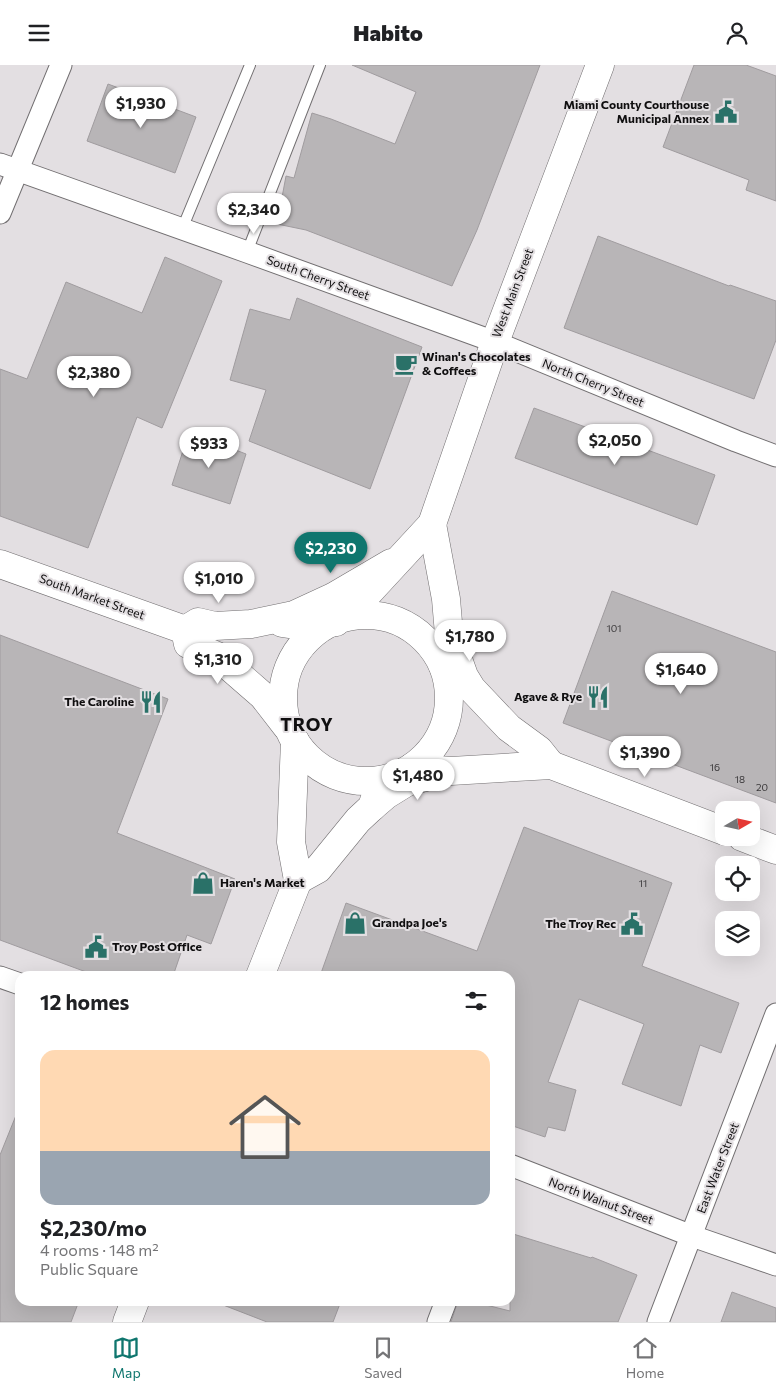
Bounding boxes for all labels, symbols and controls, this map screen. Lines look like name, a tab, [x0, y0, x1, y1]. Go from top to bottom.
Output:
icon: menu	[25, 19, 53, 47]
text: Habito	[353, 19, 423, 46]
icon: person	[723, 19, 751, 47]
pin: $1,930	[100, 87, 182, 129]
text: $1,930	[116, 93, 166, 112]
place label: Miami County Courthouse Municipal Annex	[563, 97, 709, 125]
public building icon: Miami County Courthouse Municipal Annex	[713, 99, 739, 125]
pin: $2,340	[213, 193, 295, 235]
text: $2,340	[228, 199, 280, 218]
street label: West Main Street	[489, 246, 536, 339]
street label: South Cherry Street	[265, 252, 372, 302]
place label: Winan's Chocolates & Coffees	[422, 349, 531, 377]
cafe icon: Winan's Chocolates & Coffees	[393, 351, 419, 377]
pin: $2,380	[53, 355, 135, 398]
street label: North Cherry Street	[540, 355, 646, 409]
text: $2,380	[68, 362, 120, 381]
pin: $2,050	[574, 423, 656, 466]
pin: $933	[179, 427, 239, 469]
text: $2,050	[589, 430, 641, 449]
text: $933	[190, 433, 228, 452]
pin: $2,230	[290, 531, 372, 574]
text: $2,230	[305, 538, 357, 557]
pin: $1,010	[178, 561, 260, 604]
text: $1,010	[195, 568, 243, 587]
street label: South Market Street	[38, 570, 147, 622]
pin: $1,780	[429, 619, 511, 662]
house number: 101	[606, 622, 622, 634]
text: $1,780	[445, 626, 495, 645]
pin: $1,310	[177, 643, 259, 685]
text: $1,310	[194, 649, 242, 668]
pin: $1,640	[640, 653, 722, 695]
text: $1,640	[656, 659, 706, 678]
restaurant icon: Agave & Rye	[585, 684, 611, 710]
restaurant icon: The Caroline	[138, 689, 164, 715]
place label: Agave & Rye	[514, 689, 582, 703]
place label: The Caroline	[64, 694, 134, 708]
district label: TROY	[280, 713, 334, 735]
pin: $1,390	[604, 735, 686, 778]
text: $1,390	[620, 742, 670, 761]
pin: $1,480	[377, 759, 459, 801]
house number: 16	[710, 761, 720, 773]
text: $1,480	[393, 765, 443, 784]
house number: 18	[735, 773, 745, 785]
house number: 20	[756, 781, 768, 793]
north arrow	[715, 801, 760, 846]
map controls	[715, 801, 760, 956]
button: locate	[715, 856, 760, 901]
shop icon: Haren's Market	[190, 870, 216, 896]
place label: Haren's Market	[220, 875, 305, 889]
house number: 11	[639, 877, 647, 889]
shop icon: Grandpa Joe's	[342, 910, 368, 936]
public building icon: The Troy Rec	[619, 911, 645, 937]
button: layers	[715, 911, 760, 956]
place label: Grandpa Joe's	[372, 915, 448, 930]
place label: The Troy Rec	[545, 916, 616, 930]
public building icon: Troy Post Office	[83, 934, 109, 960]
place label: Troy Post Office	[112, 939, 202, 953]
icon: filters	[462, 987, 490, 1015]
text: 12 homes	[40, 989, 129, 1014]
icon: home	[220, 1082, 310, 1172]
street label: East Water Street	[693, 1120, 741, 1215]
street label: North Walnut Street	[547, 1174, 656, 1226]
text: $2,230/mo	[40, 1215, 147, 1240]
text: 4 rooms · 148 m²	[40, 1240, 159, 1259]
text: Public Square	[40, 1259, 138, 1278]
tab: Map	[112, 1334, 141, 1381]
tab: Saved	[364, 1334, 402, 1381]
tab: Home	[626, 1334, 664, 1381]

